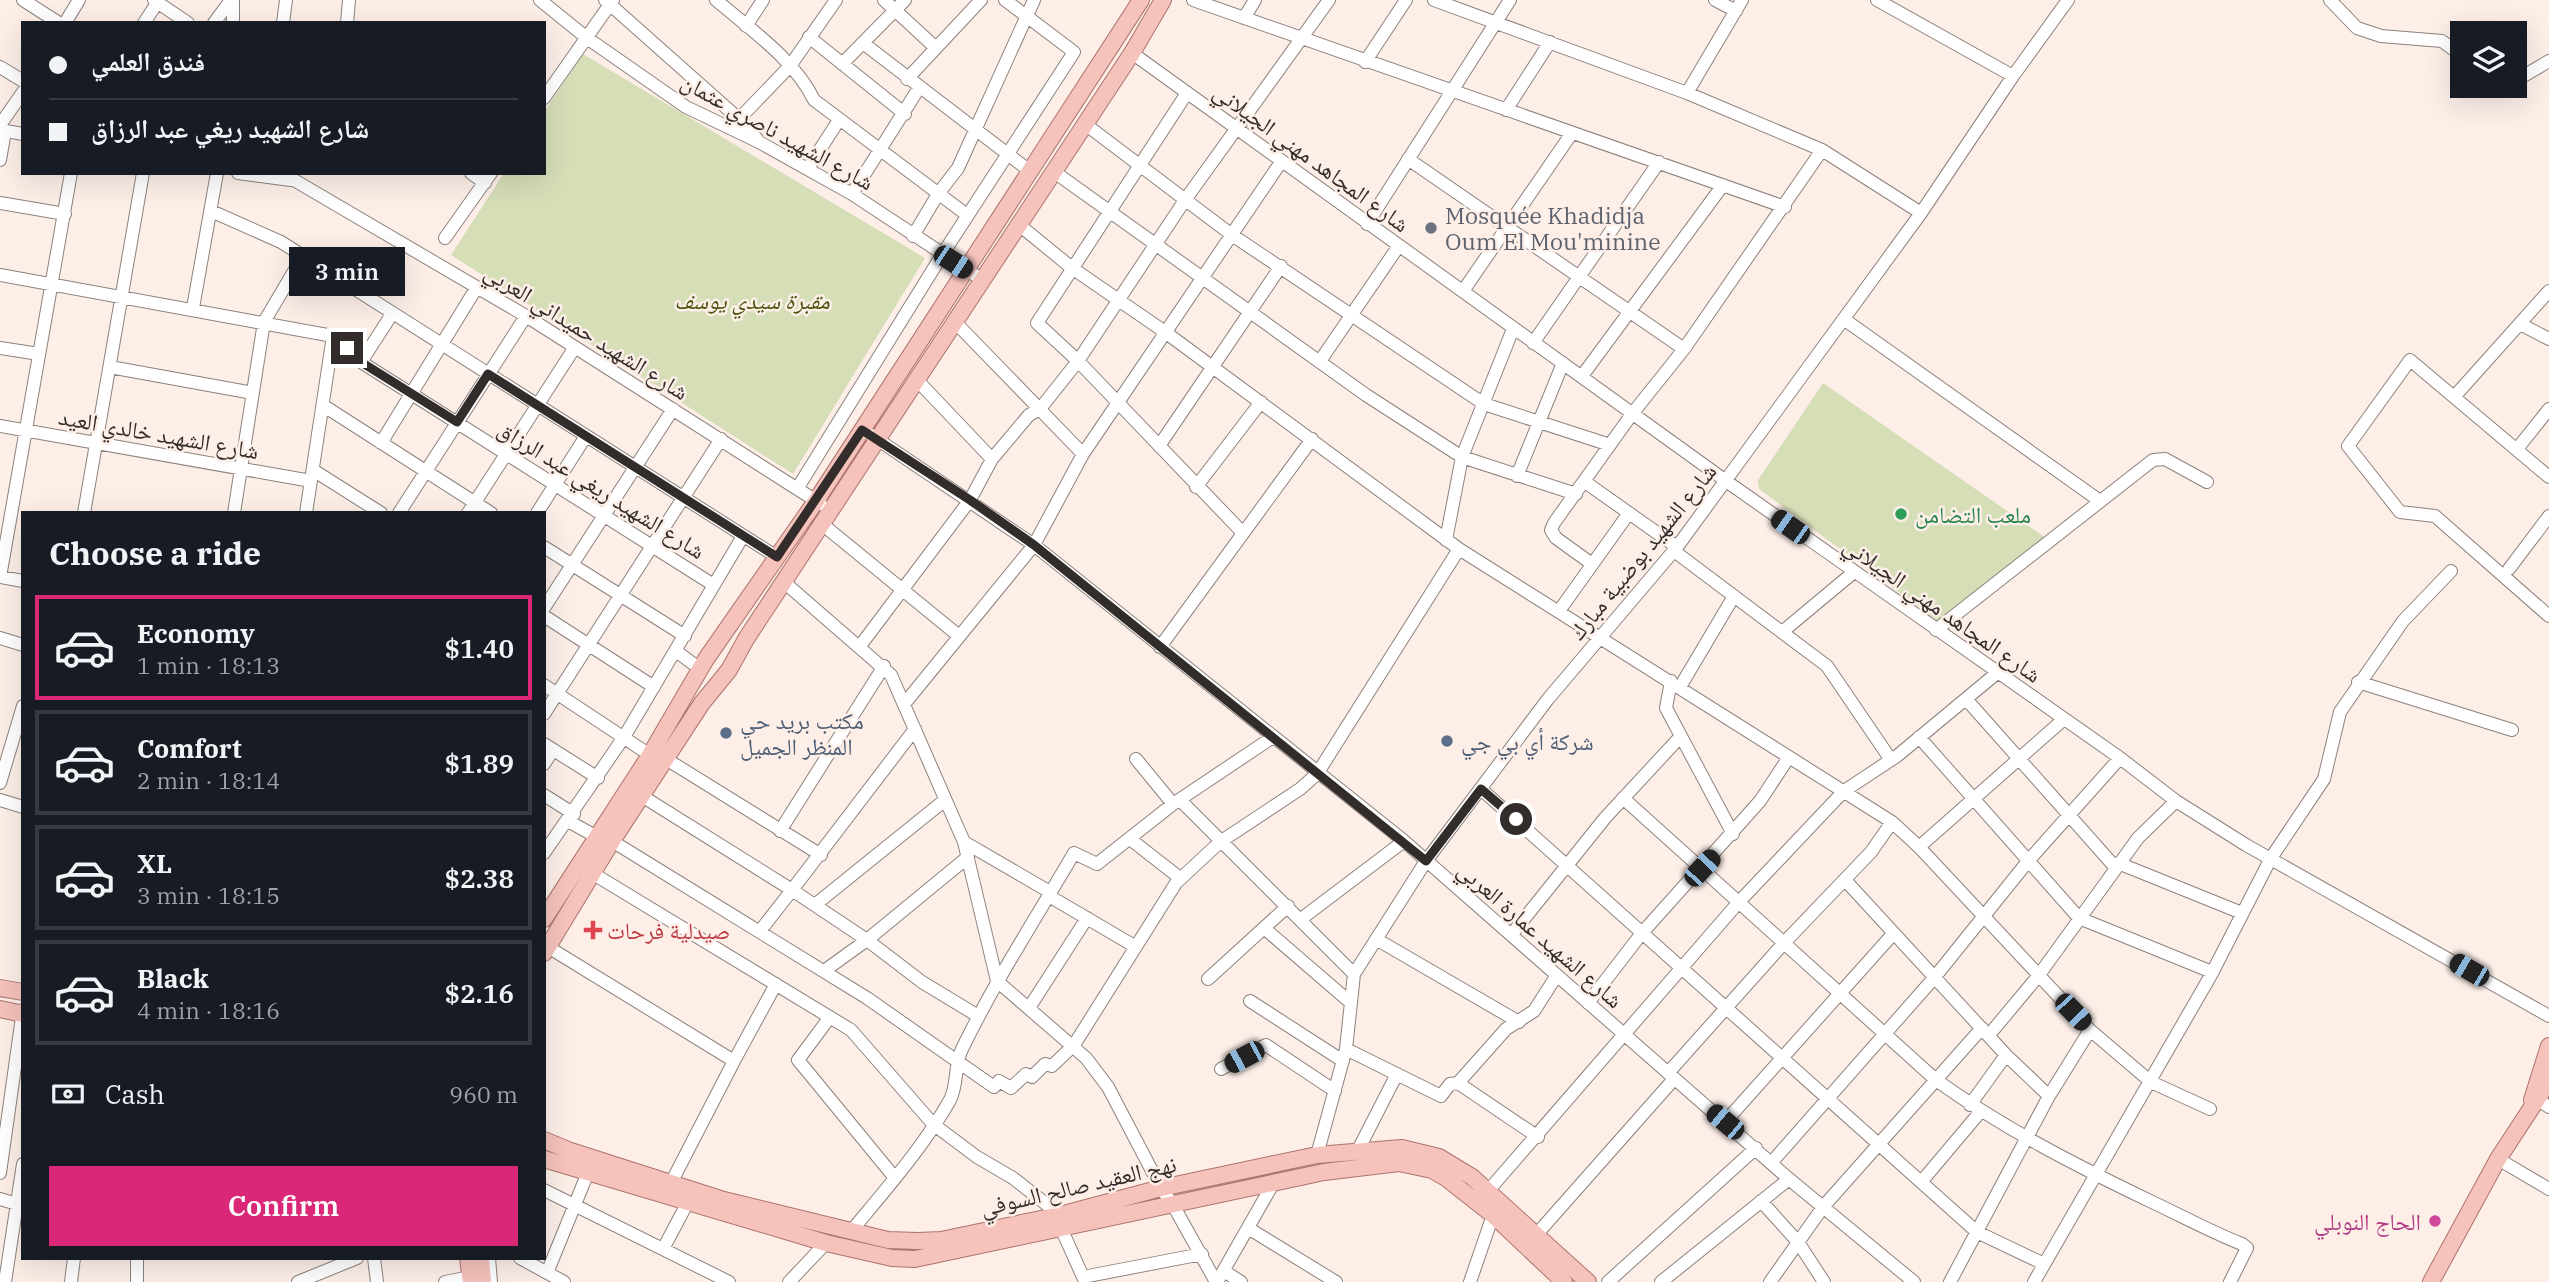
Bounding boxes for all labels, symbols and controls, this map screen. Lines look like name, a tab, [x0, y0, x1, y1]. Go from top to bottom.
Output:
map controls	[2450, 21, 2527, 98]
button: layers	[2450, 21, 2527, 98]
text: فندق العلمي	[91, 44, 205, 78]
street label: شارع الشهيد ناصري عثمان	[674, 66, 880, 201]
street label: شارع المجاهد مهني الجيلاني	[1205, 76, 1416, 242]
text: شارع الشهيد ريغي عبد الرزاق	[91, 111, 369, 145]
place label: Mosquée Khadidja Oum El Mou'minine	[1445, 200, 1661, 256]
marker: Mosquée Khadidja Oum El Mou'minine	[1423, 220, 1439, 236]
car	[930, 242, 977, 282]
callout: 3 min	[289, 246, 405, 296]
text: 3 min	[315, 256, 379, 286]
street label: شارع الشهيد حميداني العربي	[477, 256, 695, 410]
park label: مقبرة سيدي يوسف	[674, 285, 830, 320]
route end	[331, 332, 363, 364]
street label: شارع الشهيد خالدي العيد	[56, 401, 261, 470]
street label: شارع الشهيد ريغي عبد الرزاق	[490, 413, 711, 569]
street label: شارع الشهيد بوضبية مبارك	[1562, 457, 1723, 646]
place label: ملعب التضامن	[1915, 499, 2031, 529]
car	[1767, 506, 1814, 548]
marker: ملعب التضامن	[1893, 506, 1909, 522]
street label: شارع المجاهد مهني الجيلاني	[1835, 529, 2048, 693]
text: Choose a ride	[49, 532, 261, 574]
icon: car	[53, 616, 116, 679]
text: Economy	[137, 616, 255, 650]
text: $1.40	[445, 631, 514, 665]
text: 1 min · 18:13	[137, 650, 280, 680]
place label: مكتب بريد حي المنظر الجميل	[740, 705, 864, 761]
marker: مكتب بريد حي المنظر الجميل	[718, 725, 734, 741]
place label: شركة أي بي جي	[1461, 726, 1594, 761]
icon: car	[53, 731, 116, 794]
text: Comfort	[137, 731, 242, 765]
marker: شركة أي بي جي	[1439, 733, 1455, 749]
text: $1.89	[445, 746, 514, 780]
text: 2 min · 18:14	[137, 765, 280, 795]
route start	[1500, 803, 1532, 835]
car	[1680, 845, 1725, 891]
icon: car	[53, 846, 116, 909]
text: XL	[137, 846, 172, 880]
street label: شارع الشهيد عمارة العربي	[1449, 854, 1630, 1018]
text: $2.38	[445, 861, 514, 895]
text: 3 min · 18:15	[137, 880, 280, 910]
place label: صيدلية فرحات	[607, 915, 730, 945]
marker: صيدلية فرحات	[585, 922, 601, 938]
car	[2446, 950, 2493, 990]
icon: car	[53, 961, 116, 1024]
text: Black	[137, 961, 209, 995]
text: $2.16	[445, 976, 514, 1010]
car	[2051, 990, 2096, 1034]
text: 4 min · 18:16	[137, 995, 280, 1025]
car	[1221, 1038, 1268, 1076]
icon: cash	[49, 1075, 87, 1113]
text: Cash	[105, 1077, 165, 1111]
text: 960 m	[449, 1079, 518, 1109]
car	[1703, 1100, 1748, 1144]
street label: نهج العقيد صالح السوفي	[977, 1148, 1180, 1227]
button: Confirm	[49, 1166, 518, 1246]
place label: الحاج النوبلي	[2314, 1206, 2421, 1241]
marker: الحاج النوبلي	[2427, 1213, 2443, 1229]

